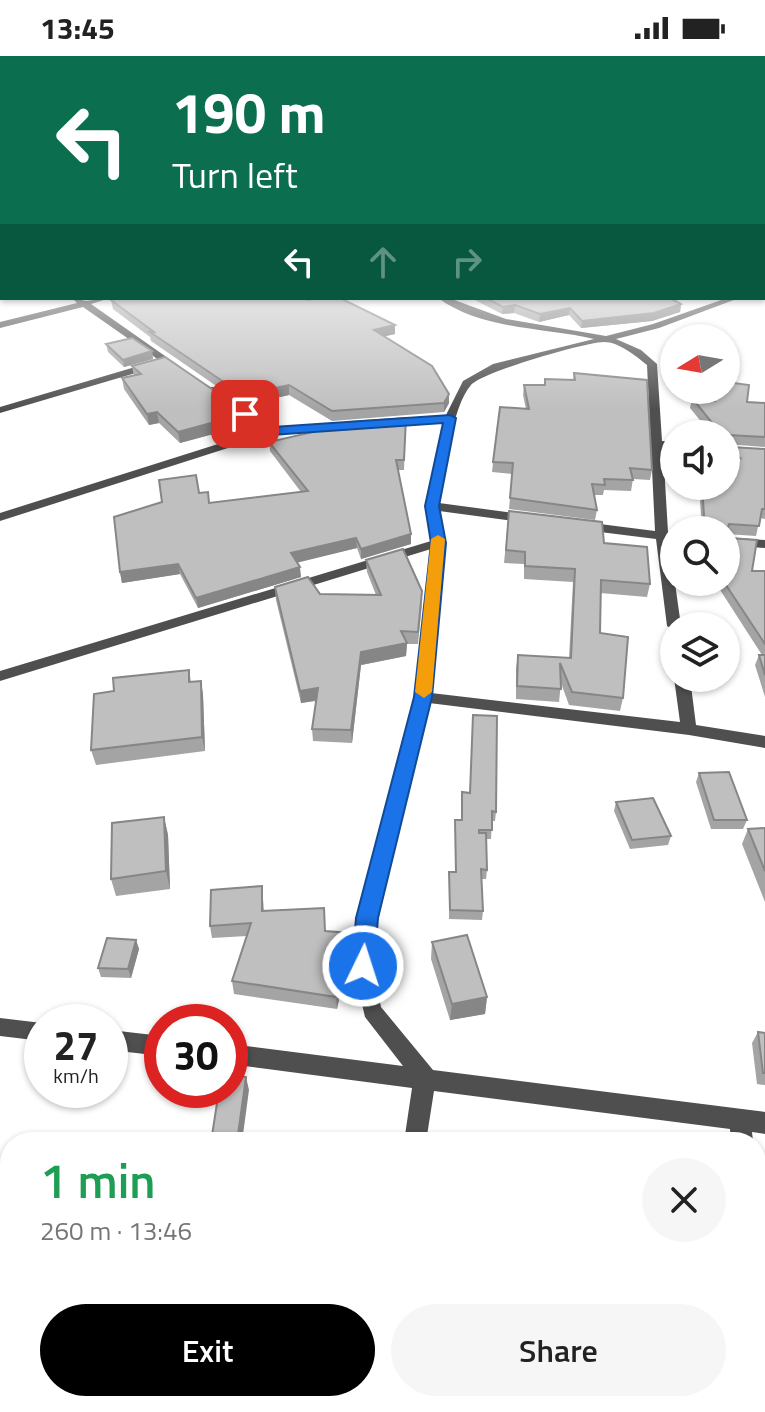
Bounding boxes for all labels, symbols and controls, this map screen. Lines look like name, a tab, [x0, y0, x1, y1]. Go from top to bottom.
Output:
text: 13:45	[40, 5, 115, 51]
text: 190 m	[172, 70, 325, 155]
icon: left	[40, 88, 144, 192]
text: Turn left	[172, 147, 298, 202]
icon: left	[277, 240, 321, 284]
icon: ahead	[361, 240, 405, 284]
icon: right	[445, 240, 489, 284]
north arrow	[660, 324, 740, 404]
map controls	[660, 324, 740, 692]
pin	[211, 380, 279, 448]
icon: arrive	[223, 392, 267, 436]
button: sound	[660, 420, 740, 500]
button: search	[660, 516, 740, 596]
button: layers	[660, 612, 740, 692]
position arrow	[321, 924, 405, 1008]
speed limit sign: 30	[144, 1004, 248, 1108]
text: 27	[54, 1015, 98, 1076]
text: km/h	[53, 1060, 99, 1091]
text: 1 min	[40, 1144, 155, 1217]
button: close	[642, 1158, 726, 1242]
text: 260 m · 13:46	[40, 1211, 192, 1250]
button: Exit	[40, 1304, 375, 1396]
button: Share	[391, 1304, 726, 1396]

